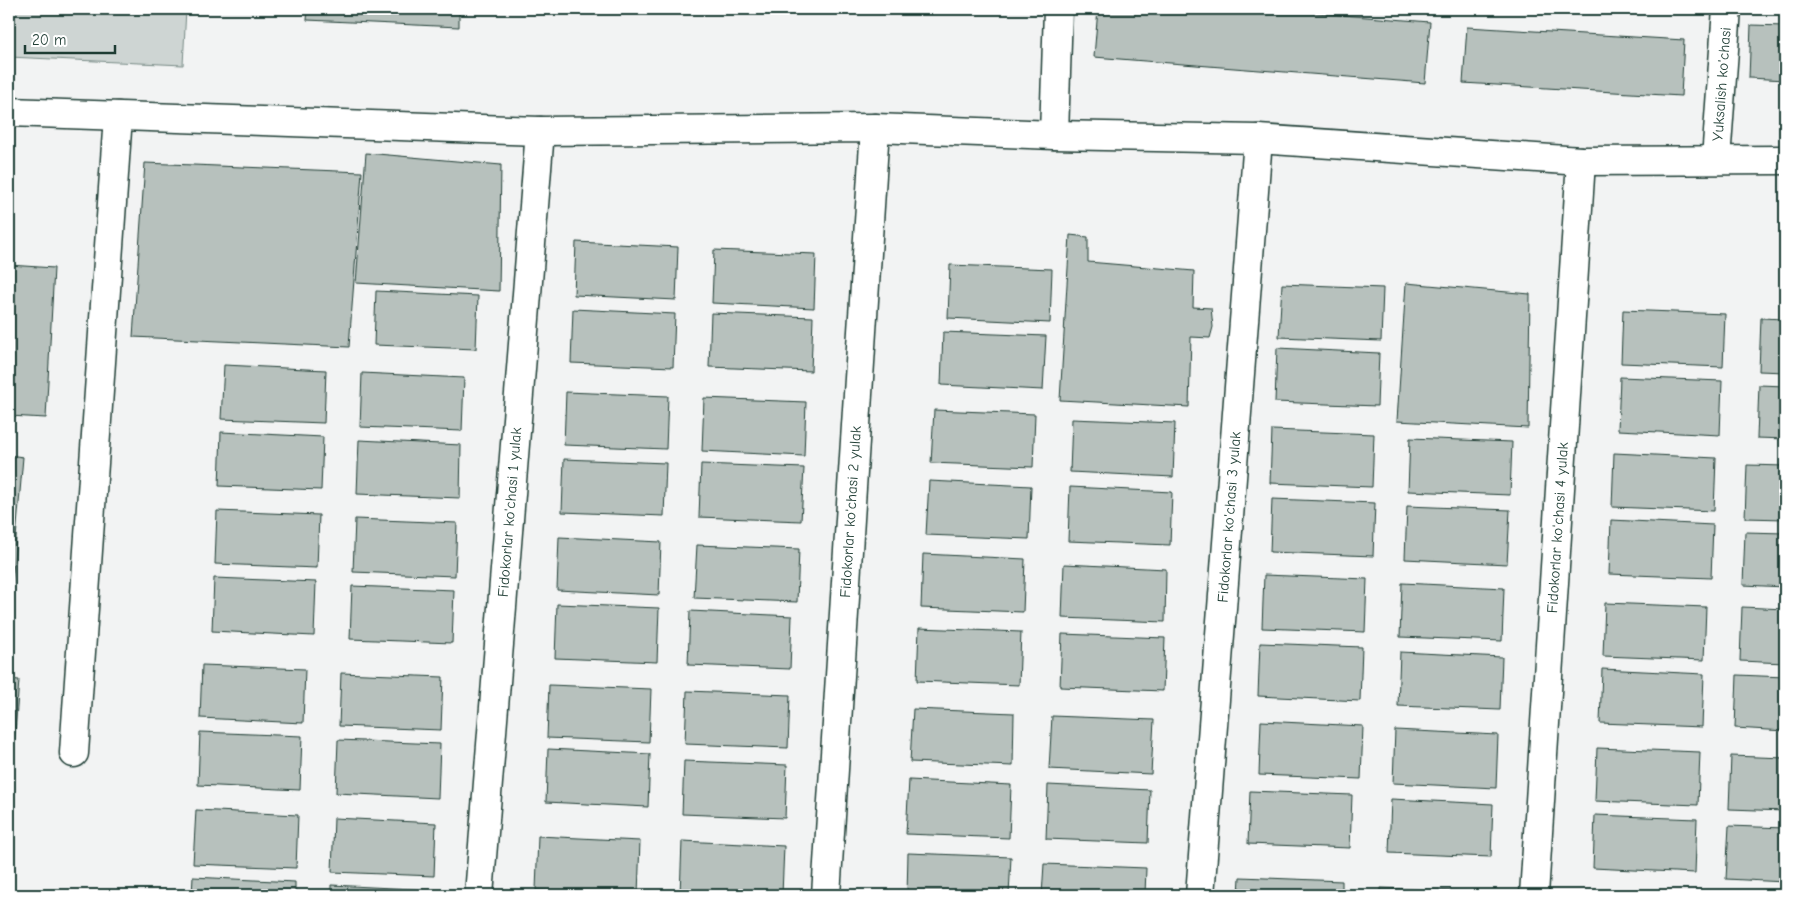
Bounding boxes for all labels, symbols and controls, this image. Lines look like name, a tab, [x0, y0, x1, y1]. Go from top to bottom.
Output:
scale bar	[25, 22, 115, 54]
street label: Yuksalish ko'chasi	[1708, 27, 1735, 142]
text: 20 m	[32, 31, 66, 49]
street label: Fidokorlar ko'chasi 2 yulak	[836, 425, 865, 598]
street label: Fidokorlar ko'chasi 1 yulak	[494, 426, 525, 598]
street label: Fidokorlar ko'chasi 3 yulak	[1213, 430, 1245, 603]
street label: Fidokorlar ko'chasi 4 yulak	[1543, 441, 1572, 614]

